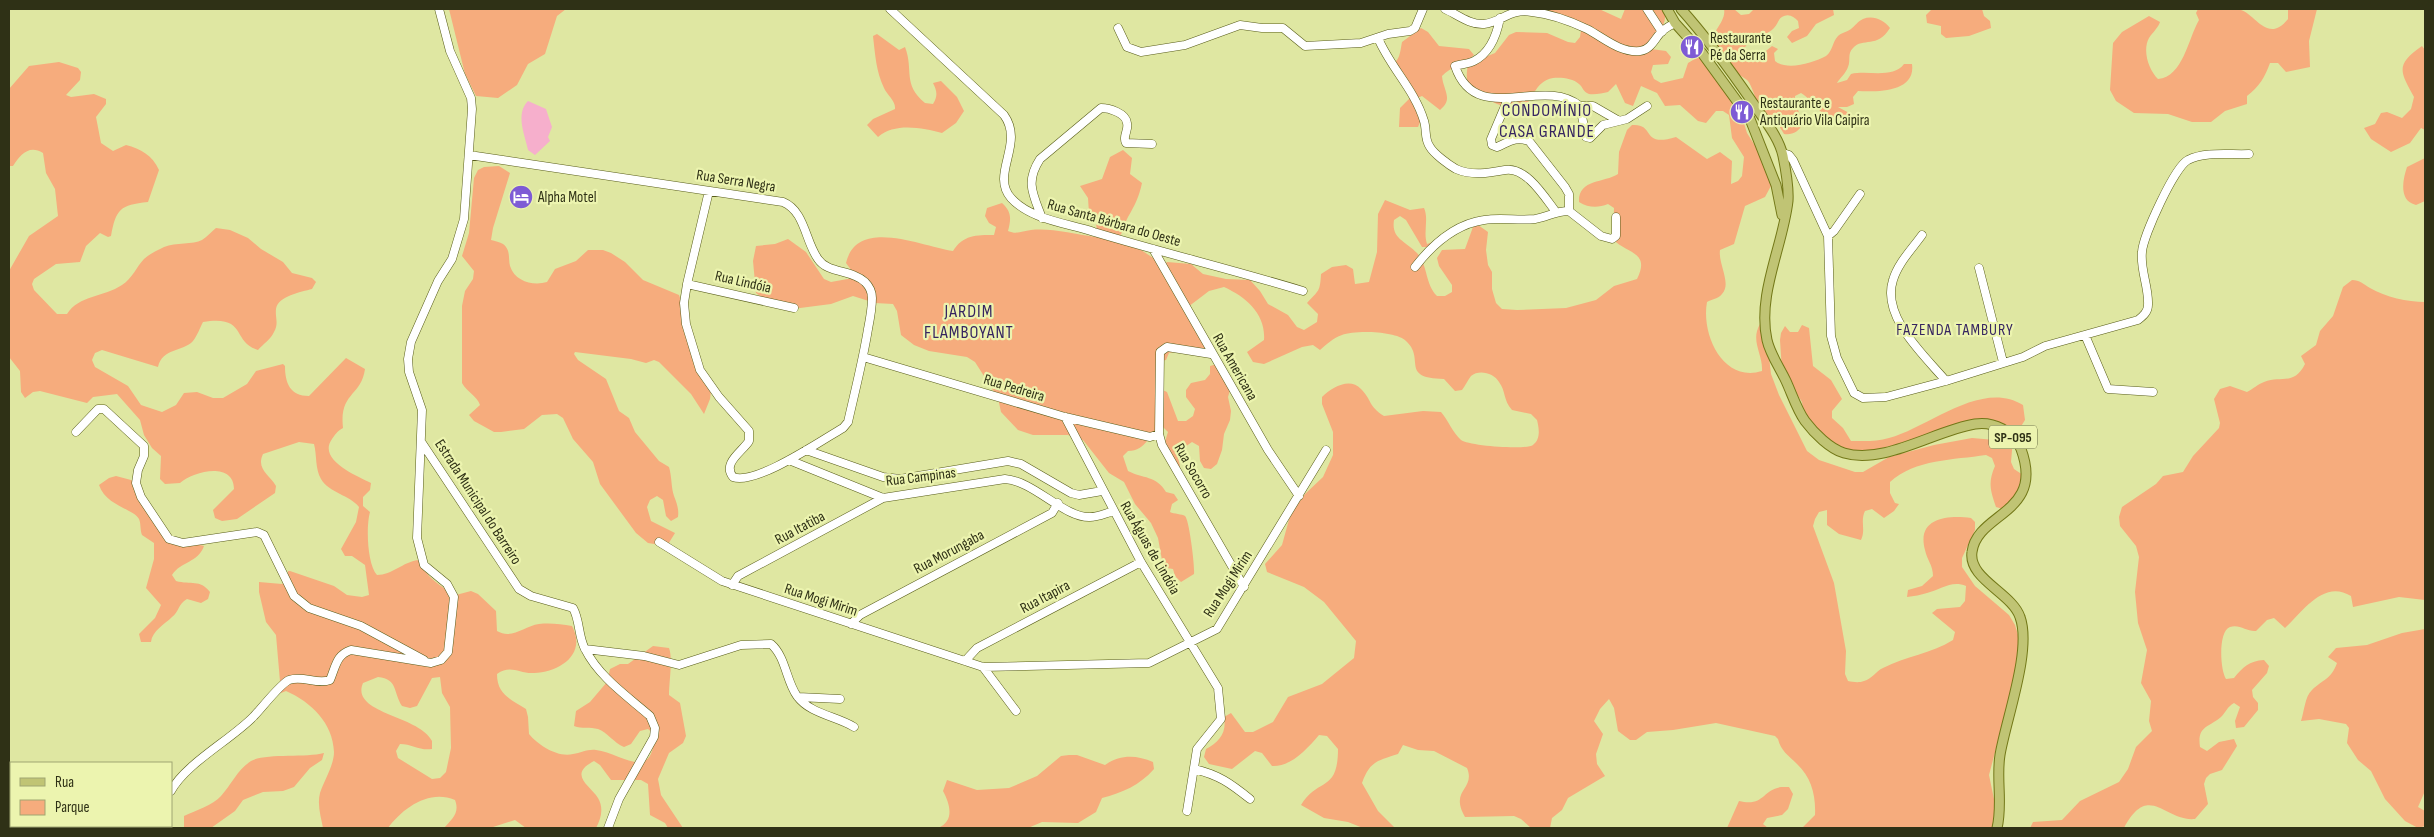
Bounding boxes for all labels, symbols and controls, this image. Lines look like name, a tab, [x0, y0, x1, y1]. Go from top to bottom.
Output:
place label: Restaurante Pé da Serra	[1710, 29, 1772, 65]
restaurant icon: Restaurante Pé da Serra	[1679, 34, 1705, 60]
place label: Restaurante e Antiquário Vila Caipira	[1759, 94, 1870, 130]
restaurant icon: Restaurante e Antiquário Vila Caipira	[1729, 99, 1755, 125]
district label: CONDOMÍNIO CASA GRANDE	[1499, 100, 1595, 142]
street label: Rua Serra Negra	[695, 165, 777, 197]
hotel icon: Alpha Motel	[508, 184, 534, 210]
place label: Alpha Motel	[537, 188, 597, 207]
street label: Rua Santa Bárbara do Oeste	[1045, 195, 1183, 251]
street label: Rua Lindóia	[713, 266, 773, 298]
district label: JARDIM FLAMBOYANT	[924, 301, 1014, 343]
district label: FAZENDA TAMBURY	[1896, 321, 2014, 340]
street label: Rua Americana	[1208, 330, 1262, 404]
street label: Rua Pedreira	[981, 370, 1047, 406]
road number: SP-095	[1989, 426, 2037, 448]
street label: Estrada Municipal do Barreiro	[430, 436, 526, 568]
street label: Rua Socorro	[1170, 440, 1216, 502]
street label: Rua Campinas	[885, 463, 957, 491]
street label: Rua Águas de Lindóia	[1116, 498, 1184, 598]
street label: Rua Itatiba	[772, 507, 829, 549]
street label: Rua Morungaba	[911, 525, 988, 578]
street label: Rua Mogi Mirim	[1199, 547, 1257, 621]
street label: Rua Itapira	[1017, 576, 1073, 618]
street label: Rua Mogi Mirim	[782, 579, 860, 621]
legend	[10, 762, 172, 827]
text: Rua	[55, 773, 74, 792]
text: Parque	[55, 798, 90, 817]

